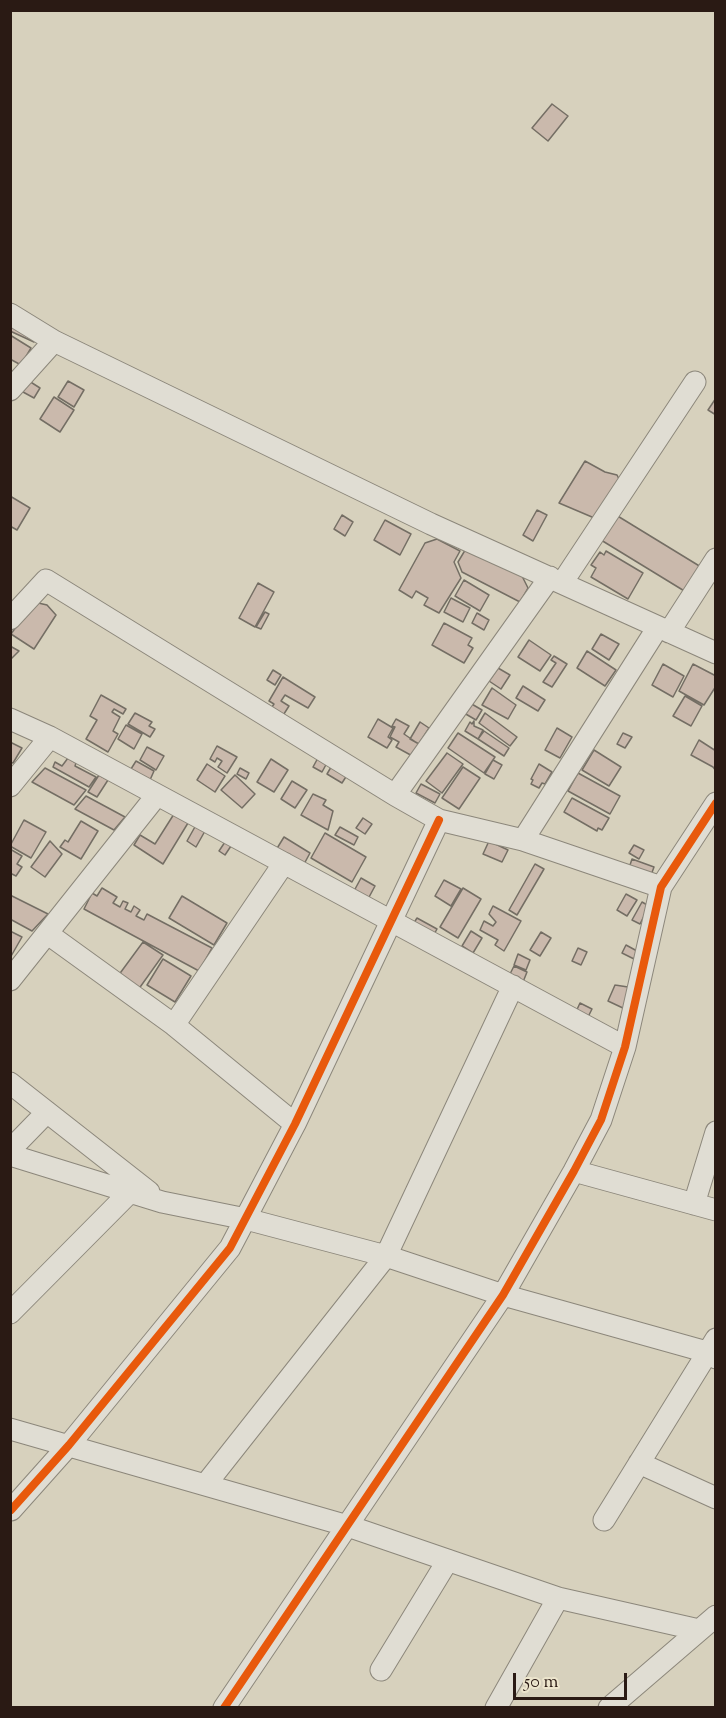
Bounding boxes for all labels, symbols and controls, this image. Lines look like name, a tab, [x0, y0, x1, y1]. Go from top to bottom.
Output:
scale bar	[516, 1661, 630, 1699]
text: 50 m	[524, 1670, 558, 1696]

